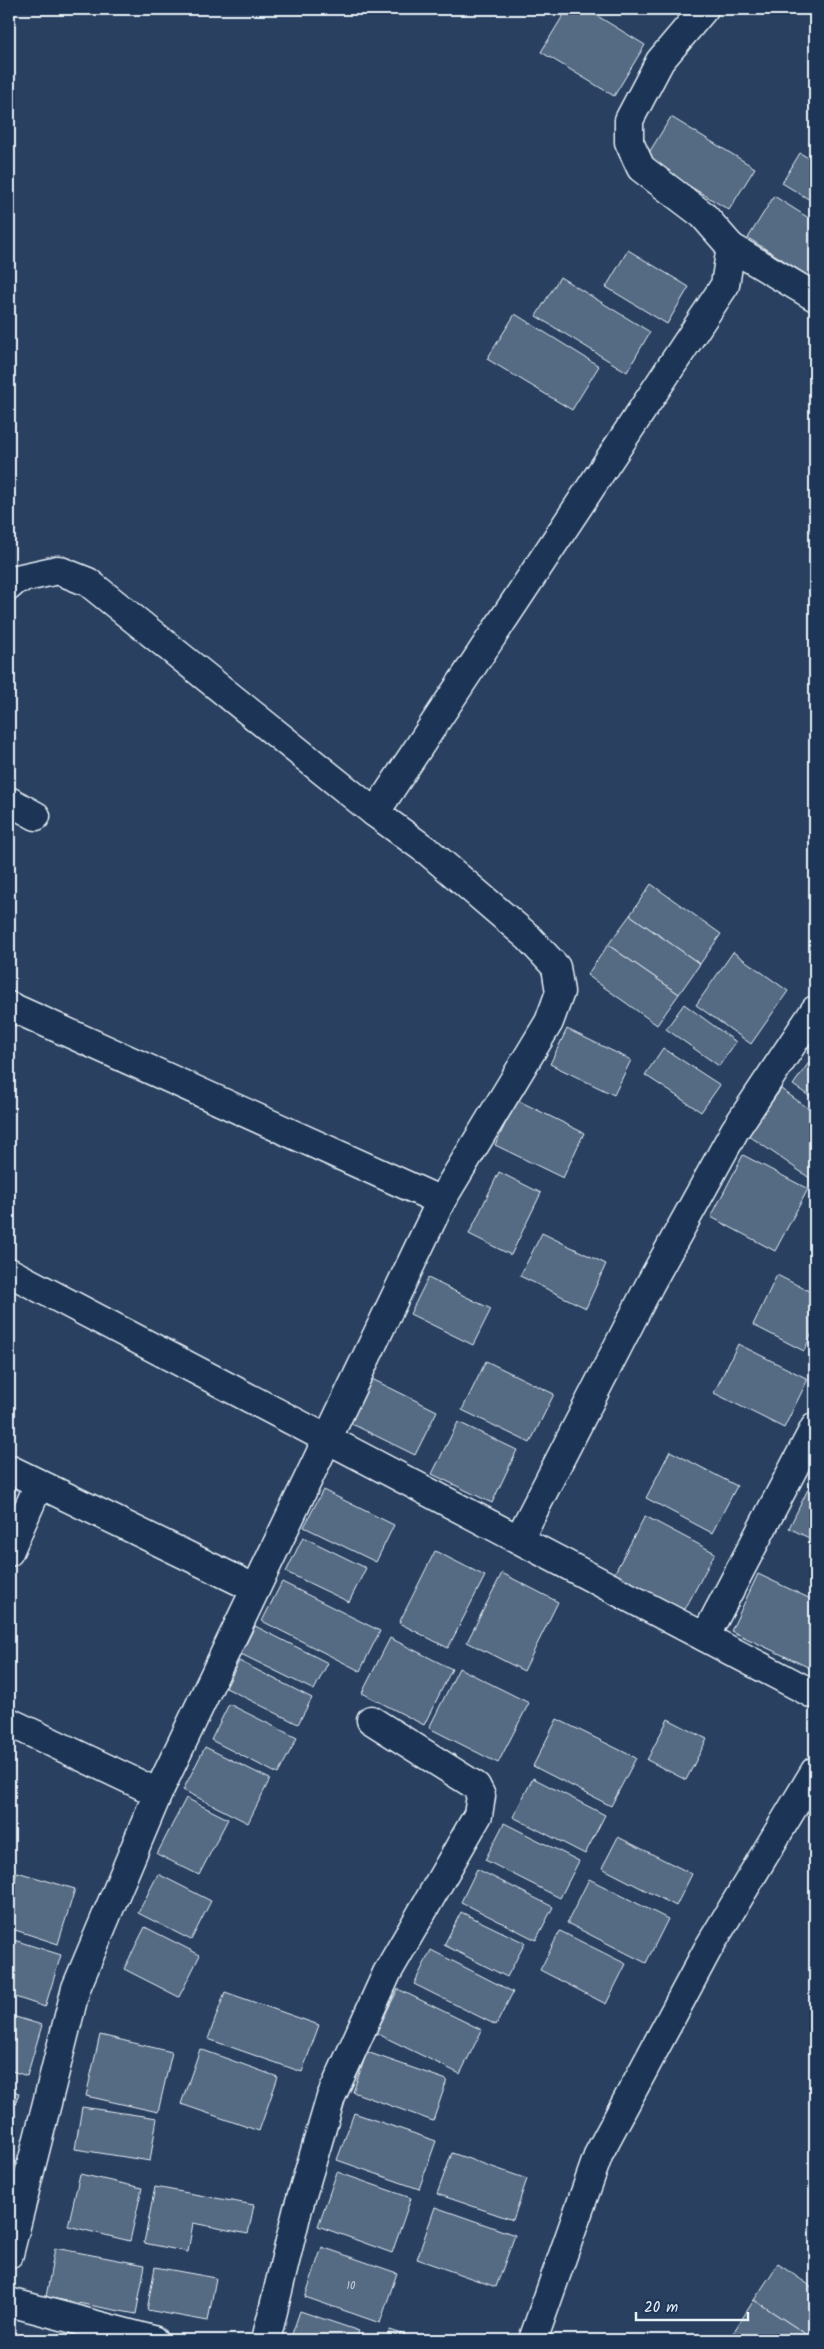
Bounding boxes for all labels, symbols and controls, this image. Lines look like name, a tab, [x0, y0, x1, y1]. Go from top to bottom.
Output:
house number: 10	[347, 2277, 356, 2295]
scale bar	[636, 2289, 749, 2321]
text: 20 m	[644, 2296, 678, 2320]

